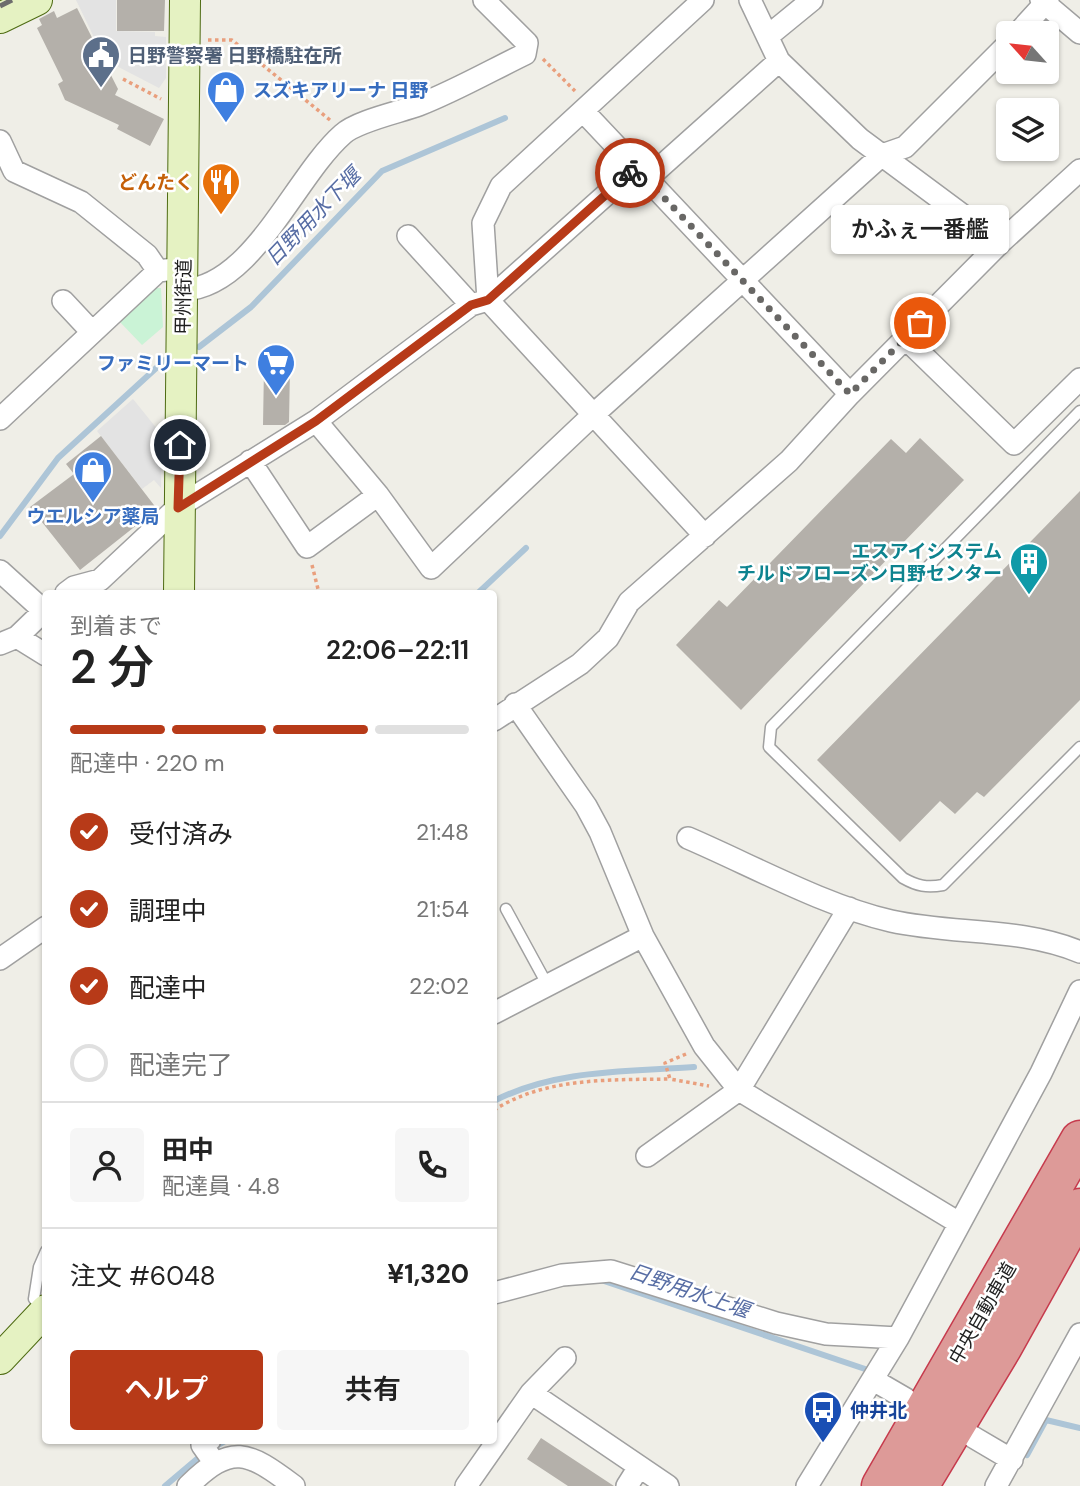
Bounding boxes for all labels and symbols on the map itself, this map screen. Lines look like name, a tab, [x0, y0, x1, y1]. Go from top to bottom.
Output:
north arrow	[996, 21, 1059, 84]
public building icon: 日野警察署 日野橋駐在所	[80, 34, 122, 89]
place label: 日野警察署 日野橋駐在所	[128, 43, 341, 68]
shop icon: スズキアリーナ 日野	[205, 69, 247, 124]
place label: スズキアリーナ 日野	[253, 78, 428, 103]
courier	[595, 138, 665, 208]
water label: 日野用水下堰	[259, 159, 370, 272]
restaurant icon: どんたく	[200, 161, 242, 216]
place label: どんたく	[118, 170, 194, 195]
callout: かふぇ一番艦	[831, 204, 1009, 253]
street label: 甲州街道	[170, 259, 197, 335]
pin	[890, 293, 950, 353]
supermarket icon: ファミリーマート	[255, 342, 297, 397]
place label: ファミリーマート	[97, 351, 249, 376]
pin	[150, 415, 210, 475]
shop icon: ウエルシア薬局	[72, 449, 114, 504]
place label: ウエルシア薬局	[26, 504, 160, 529]
place label: エスアイシステム チルドフローズン日野センター	[737, 539, 1002, 586]
building icon: エスアイシステム チルドフローズン日野センター	[1008, 541, 1050, 596]
water label: 日野用水上堰	[625, 1257, 757, 1326]
street label: 中央自動車道	[943, 1258, 1022, 1369]
bus stop icon: 仲井北	[802, 1389, 844, 1444]
place label: 仲井北	[850, 1398, 907, 1423]

